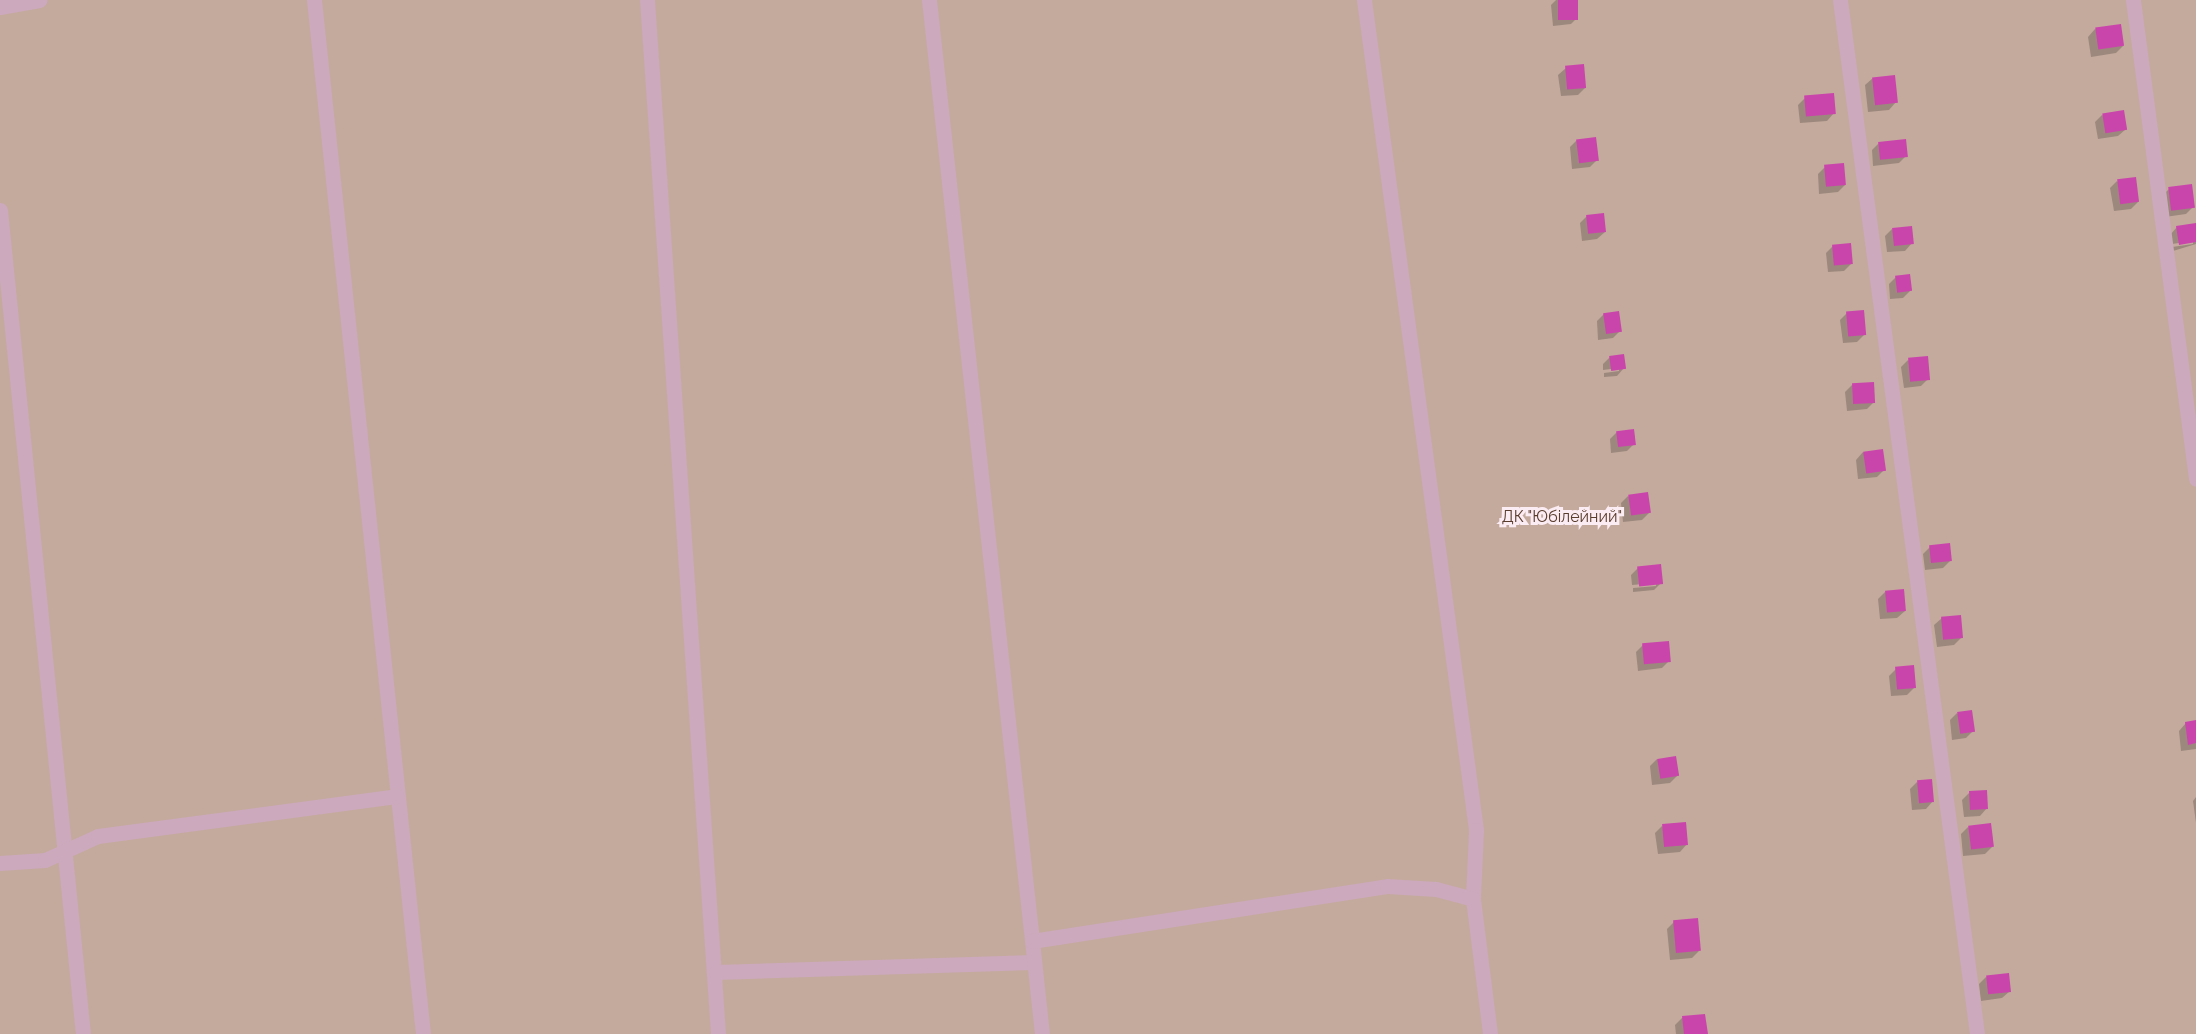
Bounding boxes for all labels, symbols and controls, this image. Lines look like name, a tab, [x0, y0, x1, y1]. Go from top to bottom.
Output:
park label: ДК "Юбілейний"	[1502, 507, 1622, 527]

